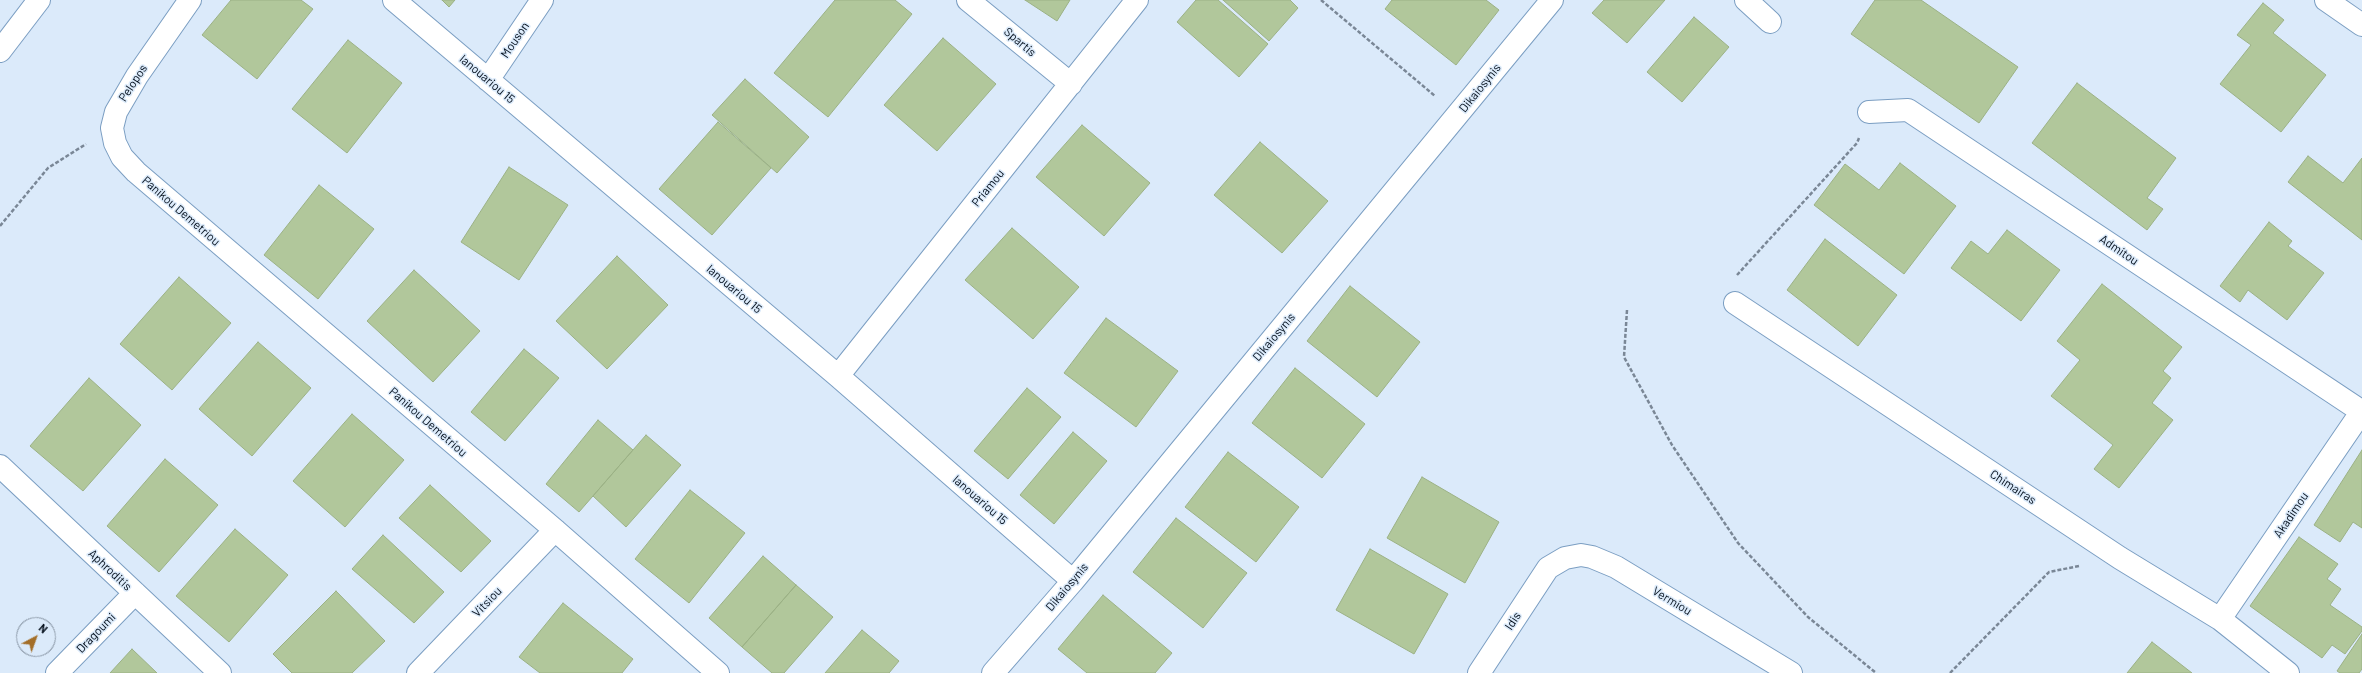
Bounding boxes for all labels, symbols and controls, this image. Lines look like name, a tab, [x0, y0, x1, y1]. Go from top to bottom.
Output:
street label: Mouson	[498, 19, 532, 61]
street label: Spartis	[1001, 24, 1039, 60]
street label: Ianouariou 15	[456, 52, 518, 106]
street label: Dikaiosynis	[1456, 61, 1504, 115]
street label: Pelopos	[116, 62, 150, 104]
street label: Priamou	[969, 167, 1007, 209]
street label: Panikou Demetriou	[139, 173, 223, 249]
street label: Admitou	[2097, 232, 2141, 268]
street label: Ianouariou 15	[703, 262, 765, 316]
street label: Dikaiosynis	[1250, 310, 1298, 364]
street label: Panikou Demetriou	[386, 384, 470, 460]
street label: Chimairas	[1987, 467, 2039, 507]
street label: Ianouariou 15	[950, 472, 1010, 528]
street label: Akadimou	[2271, 490, 2311, 540]
street label: Aphroditis	[85, 546, 135, 594]
street label: Dikaiosynis	[1043, 560, 1091, 614]
street label: Vitsiou	[469, 584, 505, 620]
street label: Vermiou	[1650, 584, 1694, 618]
street label: Idis	[1502, 609, 1524, 633]
street label: Dragoumi	[73, 610, 119, 656]
north arrow	[16, 617, 56, 657]
text: N	[37, 621, 51, 636]

